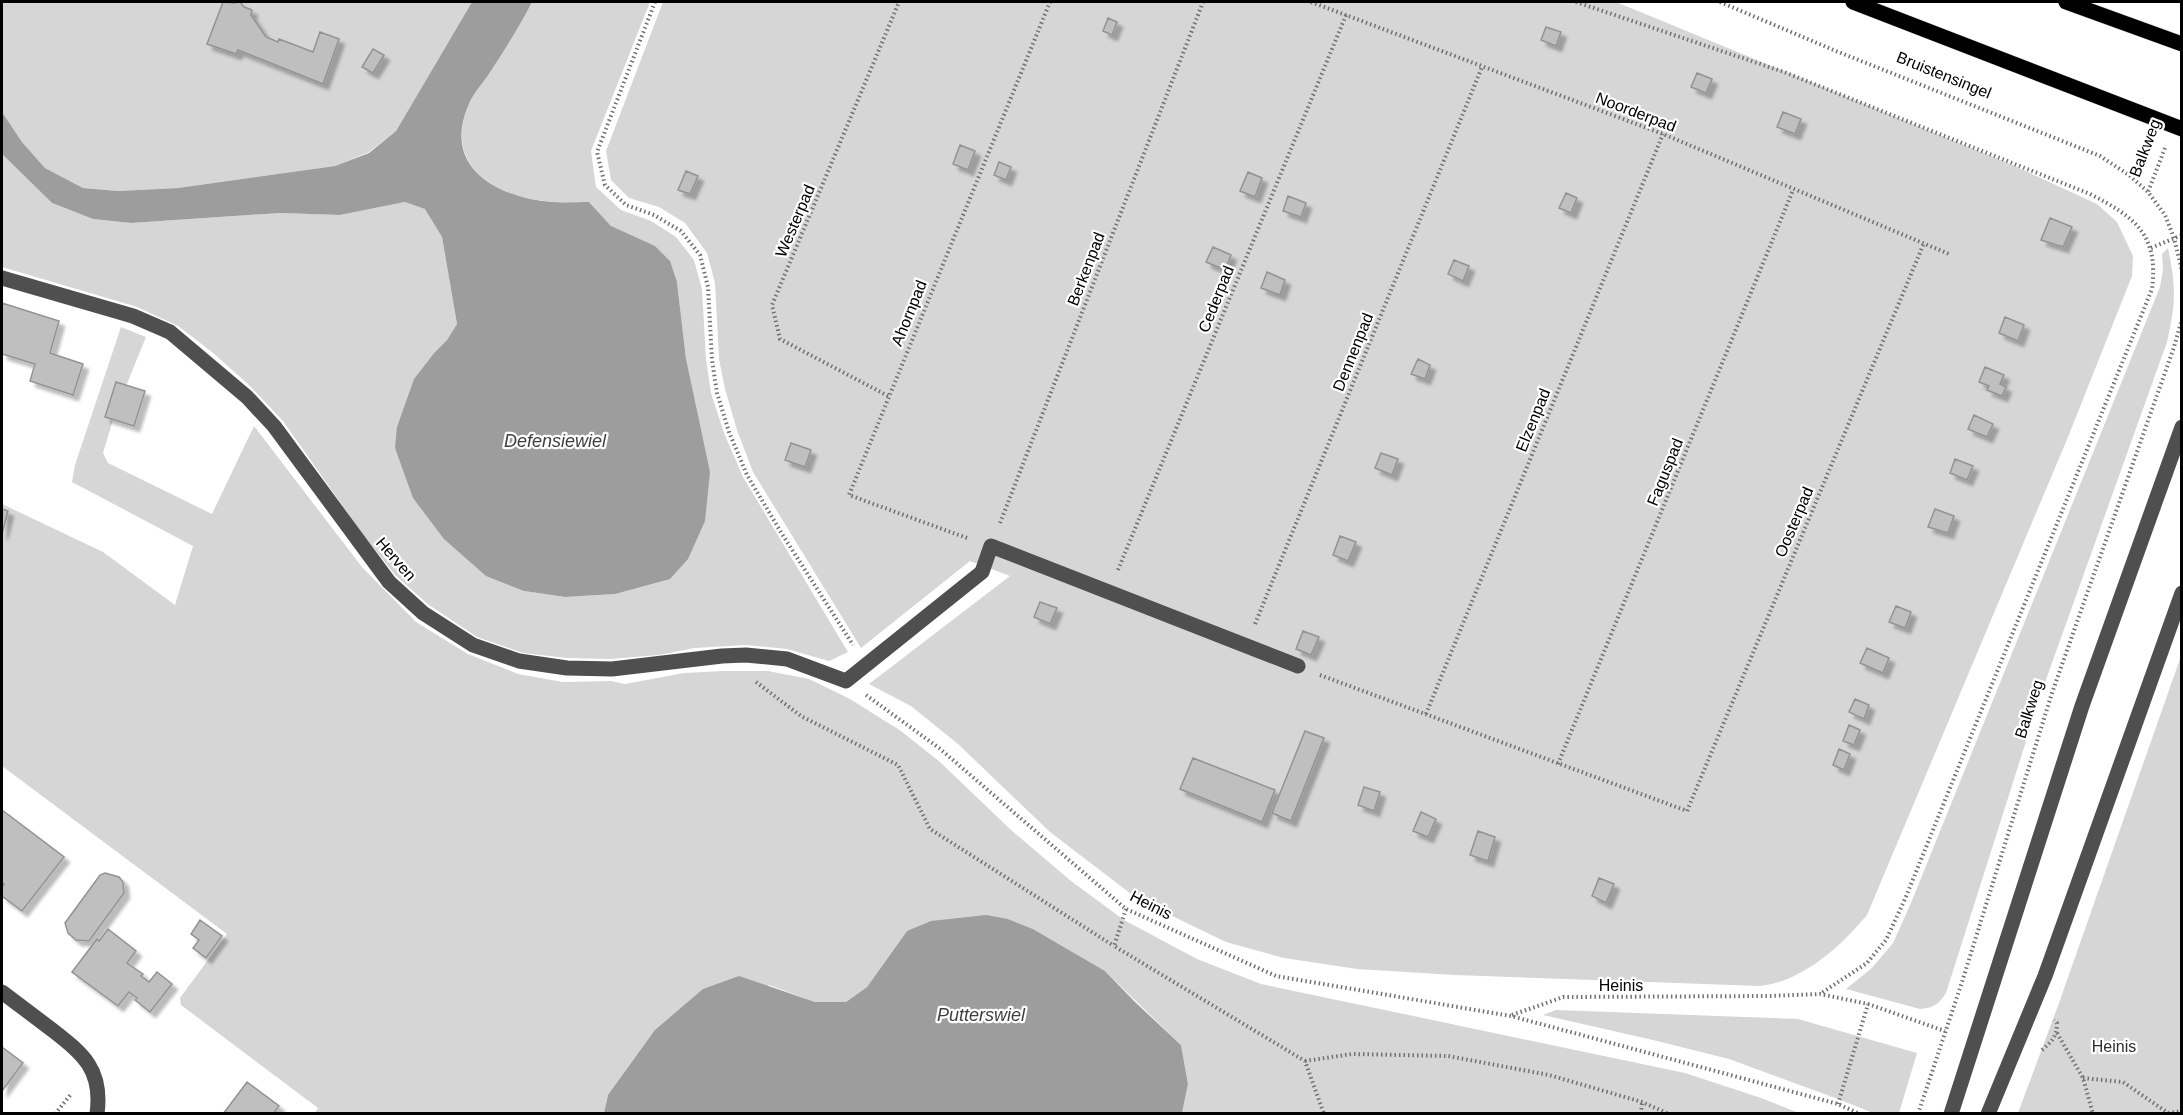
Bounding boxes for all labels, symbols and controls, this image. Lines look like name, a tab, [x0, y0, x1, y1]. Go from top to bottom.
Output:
street label: Bruistensingel	[1894, 48, 1994, 102]
street label: Noorderpad	[1594, 89, 1678, 135]
street label: Balkweg	[2126, 117, 2164, 179]
street label: Westerpad	[772, 182, 818, 260]
street label: Berkenpad	[1064, 230, 1108, 308]
street label: Cederpad	[1195, 263, 1237, 335]
street label: Ahornpad	[888, 278, 930, 348]
street label: Dennenpad	[1330, 310, 1376, 394]
street label: Elzenpad	[1513, 386, 1553, 454]
water label: Defensiewiel	[504, 431, 607, 451]
street label: Faguspad	[1644, 436, 1686, 508]
street label: Oosterpad	[1772, 484, 1816, 560]
street label: Herven	[373, 534, 419, 584]
street label: Balkweg	[2012, 678, 2046, 740]
street label: Heinis	[1127, 887, 1175, 923]
street label: Heinis	[1599, 977, 1643, 994]
water label: Putterswiel	[937, 1005, 1026, 1025]
park label: Heinis	[2092, 1038, 2136, 1055]

